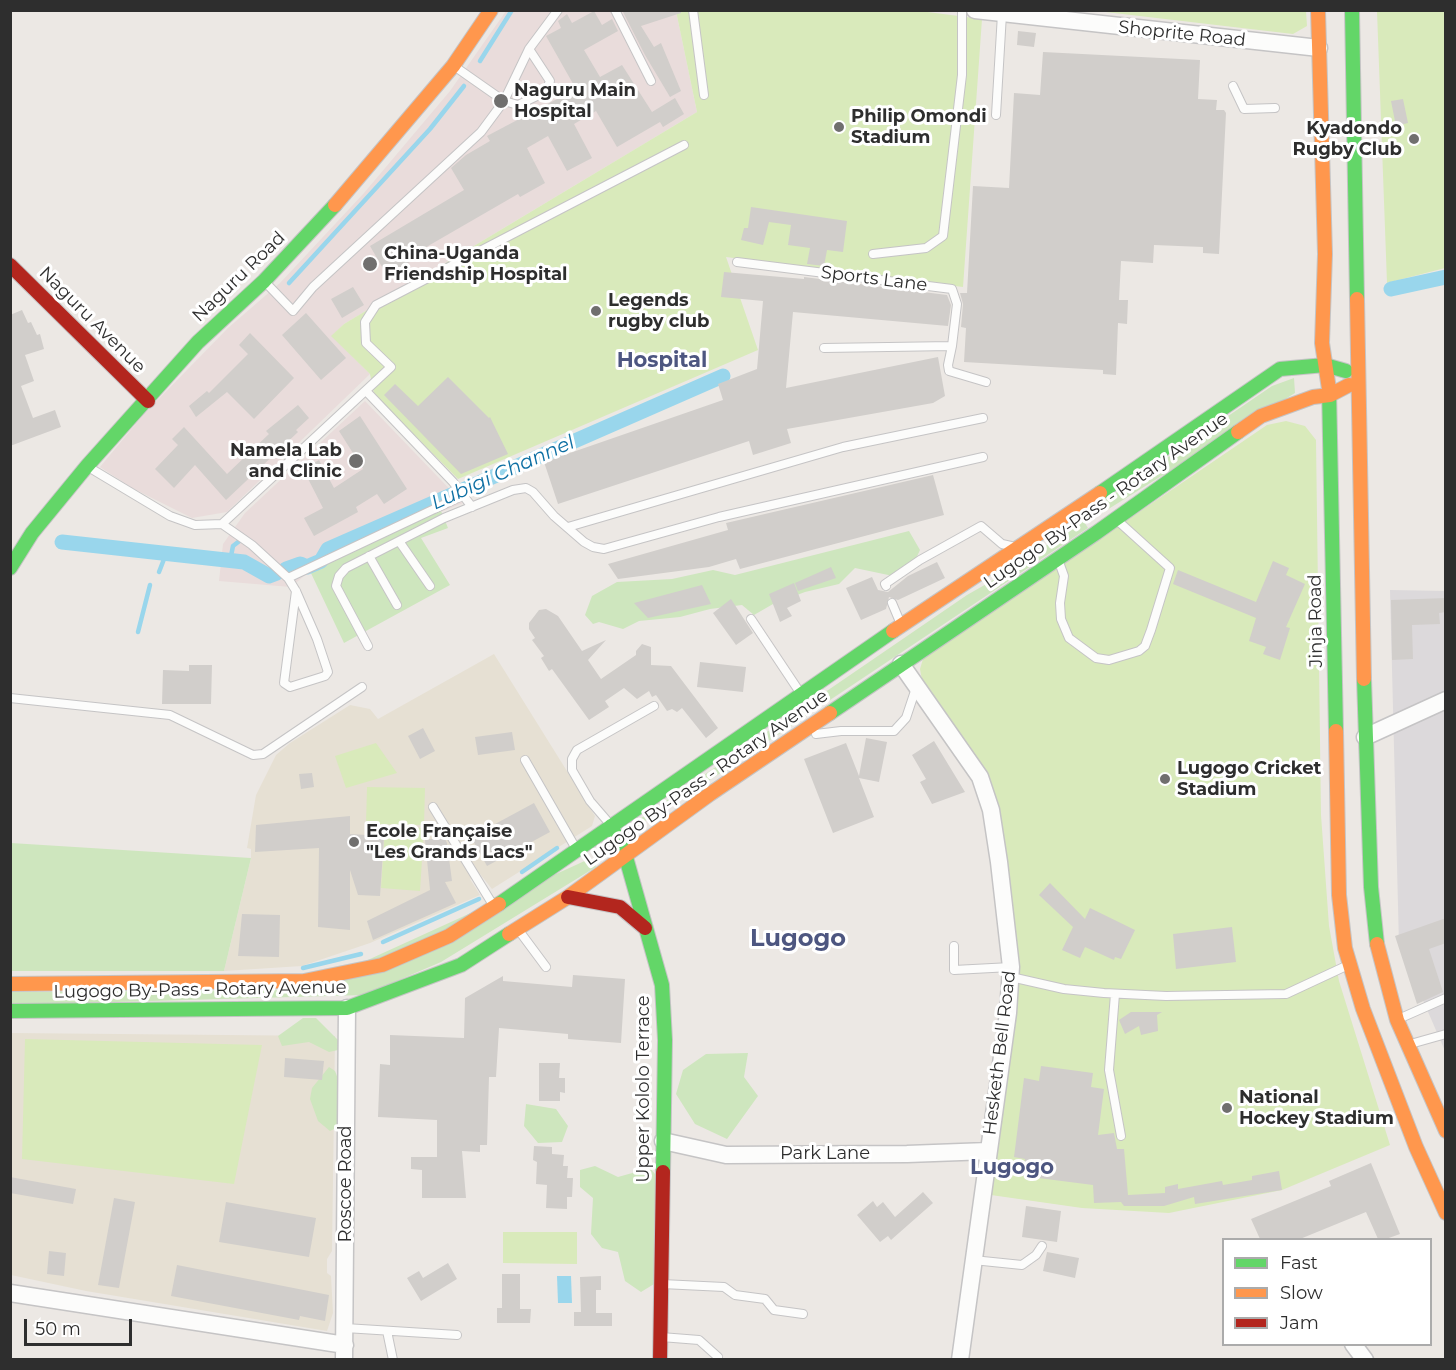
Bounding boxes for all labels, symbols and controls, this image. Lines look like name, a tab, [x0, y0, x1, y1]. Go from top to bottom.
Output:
street label: Shoprite Road	[1117, 17, 1247, 51]
place label: Naguru Main Hospital	[514, 80, 636, 122]
marker: Naguru Main Hospital	[492, 92, 510, 110]
place label: Philip Omondi Stadium	[851, 106, 987, 148]
place label: Kyadondo Rugby Club	[1293, 118, 1402, 160]
marker: Philip Omondi Stadium	[832, 120, 846, 134]
marker: Kyadondo Rugby Club	[1407, 132, 1421, 146]
street label: Naguru Road	[188, 227, 290, 327]
place label: China-Uganda Friendship Hospital	[384, 243, 567, 286]
marker: China-Uganda Friendship Hospital	[361, 255, 379, 273]
street label: Naguru Avenue	[34, 262, 150, 378]
street label: Sports Lane	[820, 262, 928, 296]
place label: Legends rugby club	[608, 290, 710, 332]
marker: Legends rugby club	[589, 304, 603, 318]
district label: Hospital	[617, 348, 707, 374]
street label: Lugogo By-Pass - Rotary Avenue	[980, 408, 1232, 594]
water label: Lubigi Channel	[428, 431, 578, 515]
place label: Namela Lab and Clinic	[230, 440, 342, 482]
marker: Namela Lab and Clinic	[347, 452, 365, 470]
street label: Jinja Road	[1304, 574, 1328, 668]
street label: Lugogo By-Pass - Rotary Avenue	[580, 685, 832, 871]
place label: Lugogo Cricket Stadium	[1177, 758, 1321, 800]
marker: Lugogo Cricket Stadium	[1158, 772, 1172, 786]
place label: Ecole Française "Les Grands Lacs"	[366, 821, 533, 864]
marker: Ecole Française "Les Grands Lacs"	[347, 835, 361, 849]
district label: Lugogo	[750, 925, 846, 953]
street label: Hesketh Bell Road	[979, 969, 1021, 1137]
street label: Lugogo By-Pass - Rotary Avenue	[53, 977, 347, 1003]
street label: Upper Kololo Terrace	[633, 995, 655, 1183]
place label: National Hockey Stadium	[1239, 1087, 1394, 1130]
marker: National Hockey Stadium	[1220, 1101, 1234, 1115]
street label: Roscoe Road	[335, 1126, 357, 1242]
street label: Park Lane	[780, 1143, 870, 1165]
district label: Lugogo	[970, 1155, 1054, 1181]
legend	[1222, 1238, 1432, 1346]
text: Fast	[1280, 1252, 1318, 1274]
text: Slow	[1280, 1282, 1323, 1304]
scale bar	[27, 1307, 135, 1345]
text: Jam	[1280, 1312, 1319, 1334]
text: 50 m	[35, 1318, 81, 1340]

